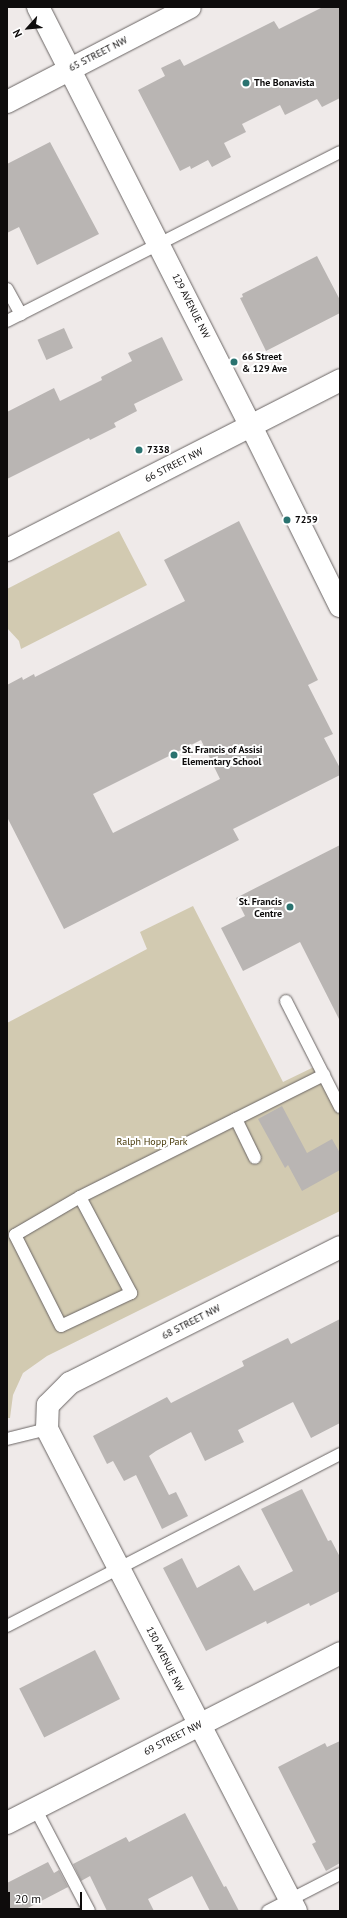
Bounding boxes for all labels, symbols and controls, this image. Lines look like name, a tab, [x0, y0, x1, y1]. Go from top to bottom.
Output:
north arrow	[8, 8, 48, 48]
text: N	[9, 27, 25, 40]
street label: 65 STREET NW	[67, 34, 129, 74]
place label: The Bonavista	[254, 77, 315, 89]
marker: The Bonavista	[241, 78, 251, 88]
street label: 129 AVENUE NW	[169, 271, 213, 341]
place label: 66 Street & 129 Ave	[242, 350, 287, 374]
marker: 66 Street & 129 Ave	[229, 357, 239, 367]
place label: 7338	[147, 444, 170, 456]
marker: 7338	[134, 445, 144, 455]
street label: 66 STREET NW	[143, 445, 205, 485]
place label: 7259	[295, 514, 318, 526]
marker: 7259	[282, 515, 292, 525]
place label: St. Francis of Assisi Elementary School	[182, 743, 264, 766]
marker: St. Francis of Assisi Elementary School	[169, 750, 179, 760]
place label: St. Francis Centre	[238, 895, 282, 918]
marker: St. Francis Centre	[285, 902, 295, 912]
park label: Ralph Hopp Park	[116, 1136, 188, 1148]
street label: 68 STREET NW	[160, 1302, 222, 1342]
street label: 130 AVENUE NW	[143, 1624, 187, 1694]
street label: 69 STREET NW	[142, 1718, 204, 1758]
scale bar	[10, 1884, 84, 1910]
text: 20 m	[15, 1891, 41, 1906]

